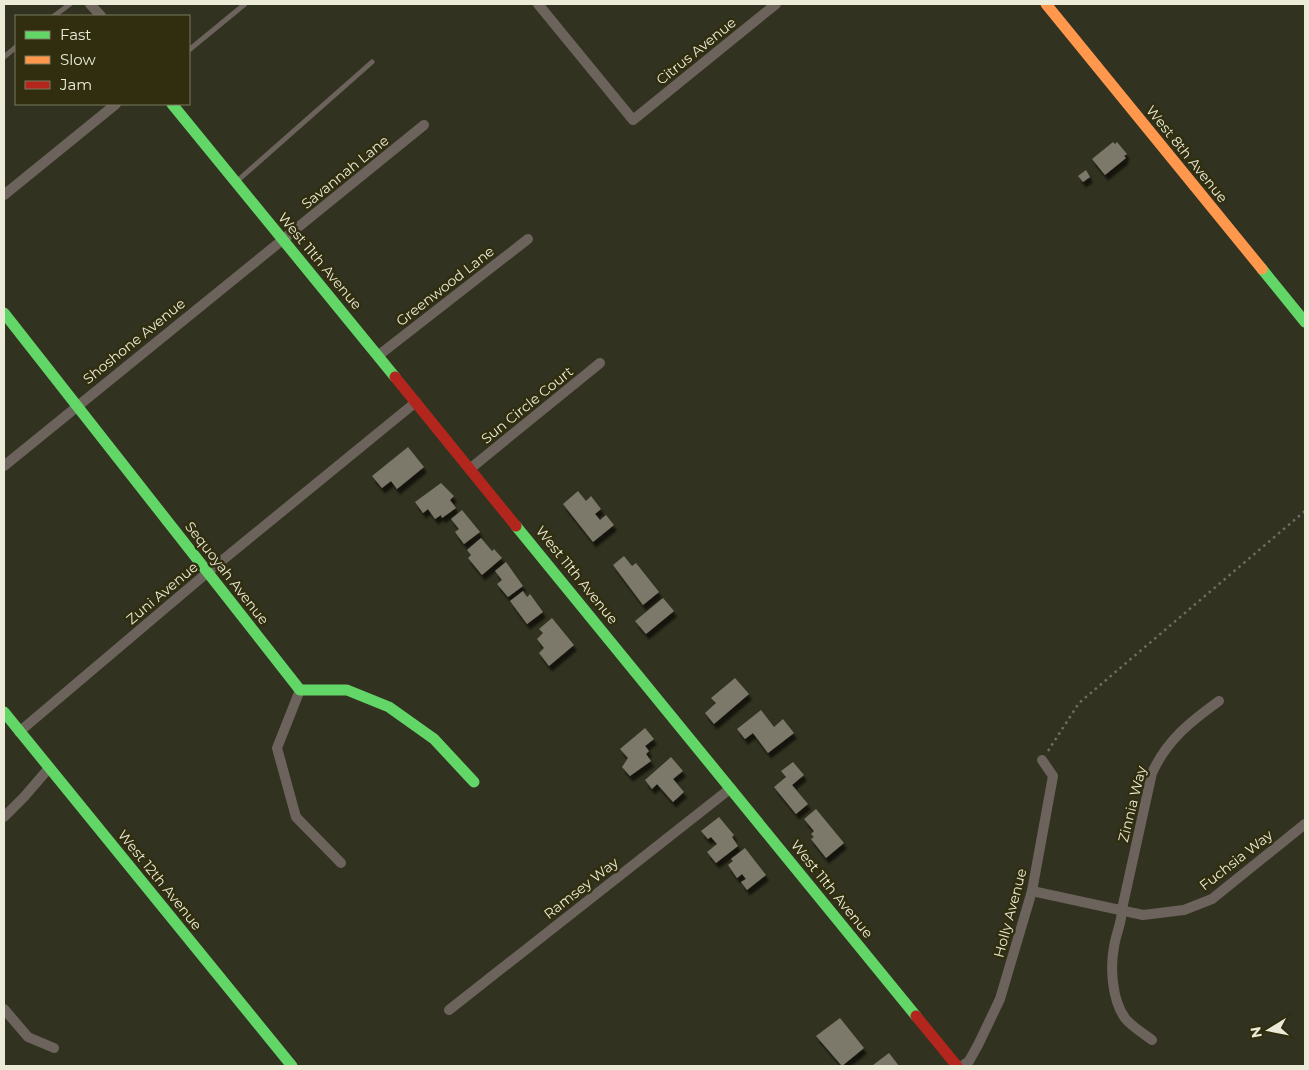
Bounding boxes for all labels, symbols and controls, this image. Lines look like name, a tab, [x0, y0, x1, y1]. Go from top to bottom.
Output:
street label: Citrus Avenue	[652, 13, 740, 89]
legend	[15, 15, 190, 105]
text: Fast	[60, 25, 91, 44]
text: Slow	[60, 50, 96, 69]
text: Jam	[59, 75, 92, 94]
street label: West 8th Avenue	[1142, 102, 1232, 206]
street label: Savannah Lane	[298, 131, 392, 213]
street label: West 11th Avenue	[274, 209, 366, 313]
street label: Greenwood Lane	[392, 242, 498, 330]
street label: Shoshone Avenue	[79, 294, 189, 388]
street label: Sun Circle Court	[477, 362, 577, 448]
street label: Sequoyah Avenue	[181, 518, 273, 628]
street label: West 11th Avenue	[532, 522, 622, 628]
street label: Zuni Avenue	[122, 558, 202, 628]
street label: Zinnia Way	[1114, 764, 1150, 844]
street label: West 12th Avenue	[114, 826, 206, 934]
street label: Fuchsia Way	[1196, 826, 1277, 894]
street label: West 11th Avenue	[787, 836, 877, 942]
street label: Ramsey Way	[540, 853, 622, 923]
street label: Holly Avenue	[989, 866, 1031, 960]
north arrow	[1244, 1005, 1294, 1055]
text: N	[1246, 1025, 1266, 1039]

